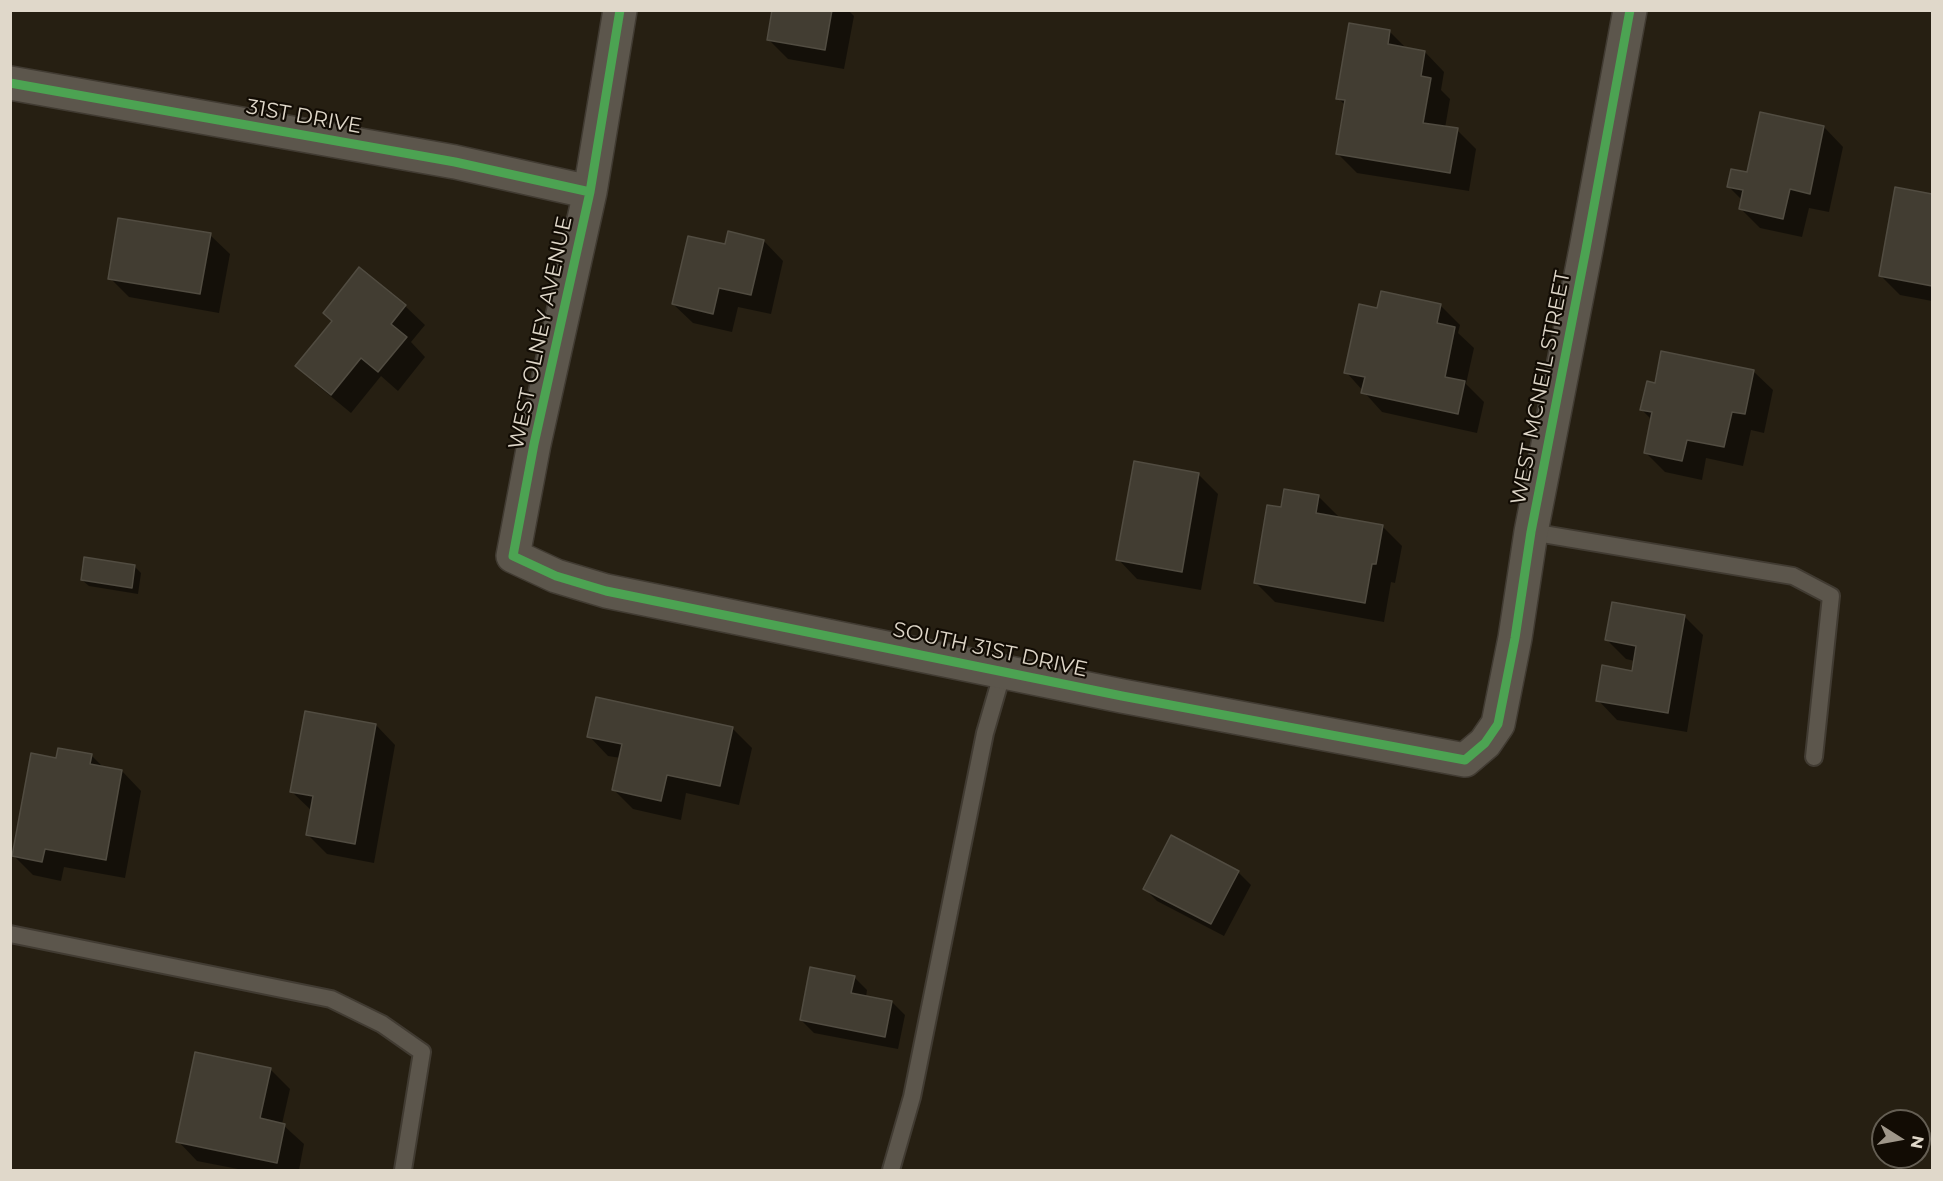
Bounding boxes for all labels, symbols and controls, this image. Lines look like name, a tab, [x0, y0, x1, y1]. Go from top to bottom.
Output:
street label: 31ST DRIVE	[244, 94, 364, 140]
street label: WEST OLNEY AVENUE	[504, 214, 578, 452]
street label: WEST MCNEIL STREET	[1506, 269, 1576, 507]
street label: SOUTH 31ST DRIVE	[890, 617, 1090, 683]
north arrow	[1871, 1109, 1931, 1169]
text: N	[1907, 1134, 1928, 1150]

